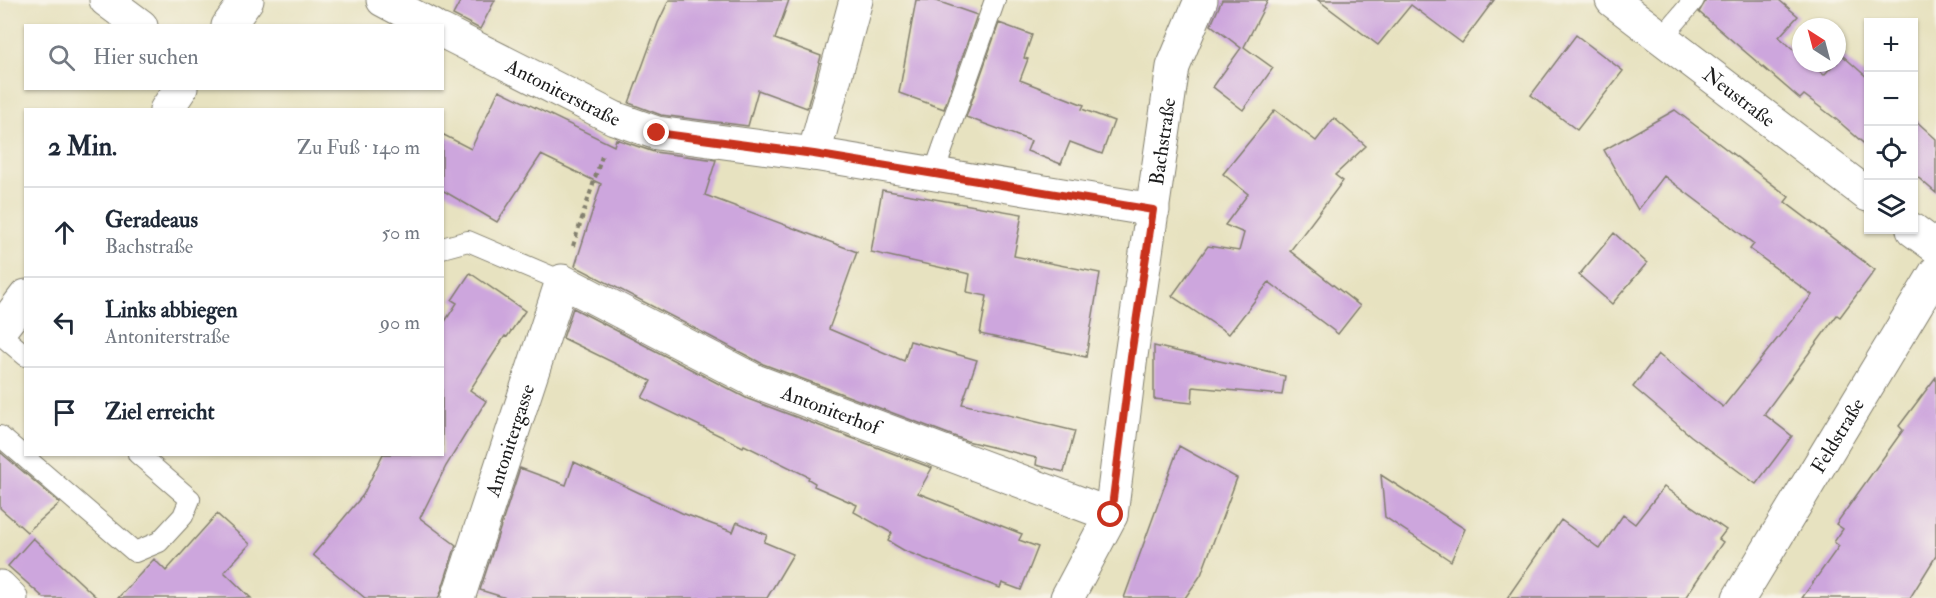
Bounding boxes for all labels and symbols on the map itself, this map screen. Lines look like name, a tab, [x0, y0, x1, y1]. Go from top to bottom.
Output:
north arrow	[1792, 18, 1846, 72]
street label: Antoniterstraße	[501, 53, 624, 132]
street label: Neustraße	[1698, 61, 1780, 132]
street label: Bachstraße	[1143, 96, 1181, 187]
route end	[643, 119, 669, 145]
street label: Antoniterhof	[777, 379, 887, 441]
street label: Antonitergasse	[479, 381, 540, 501]
street label: Feldstraße	[1805, 393, 1870, 478]
route start	[1097, 501, 1123, 527]

